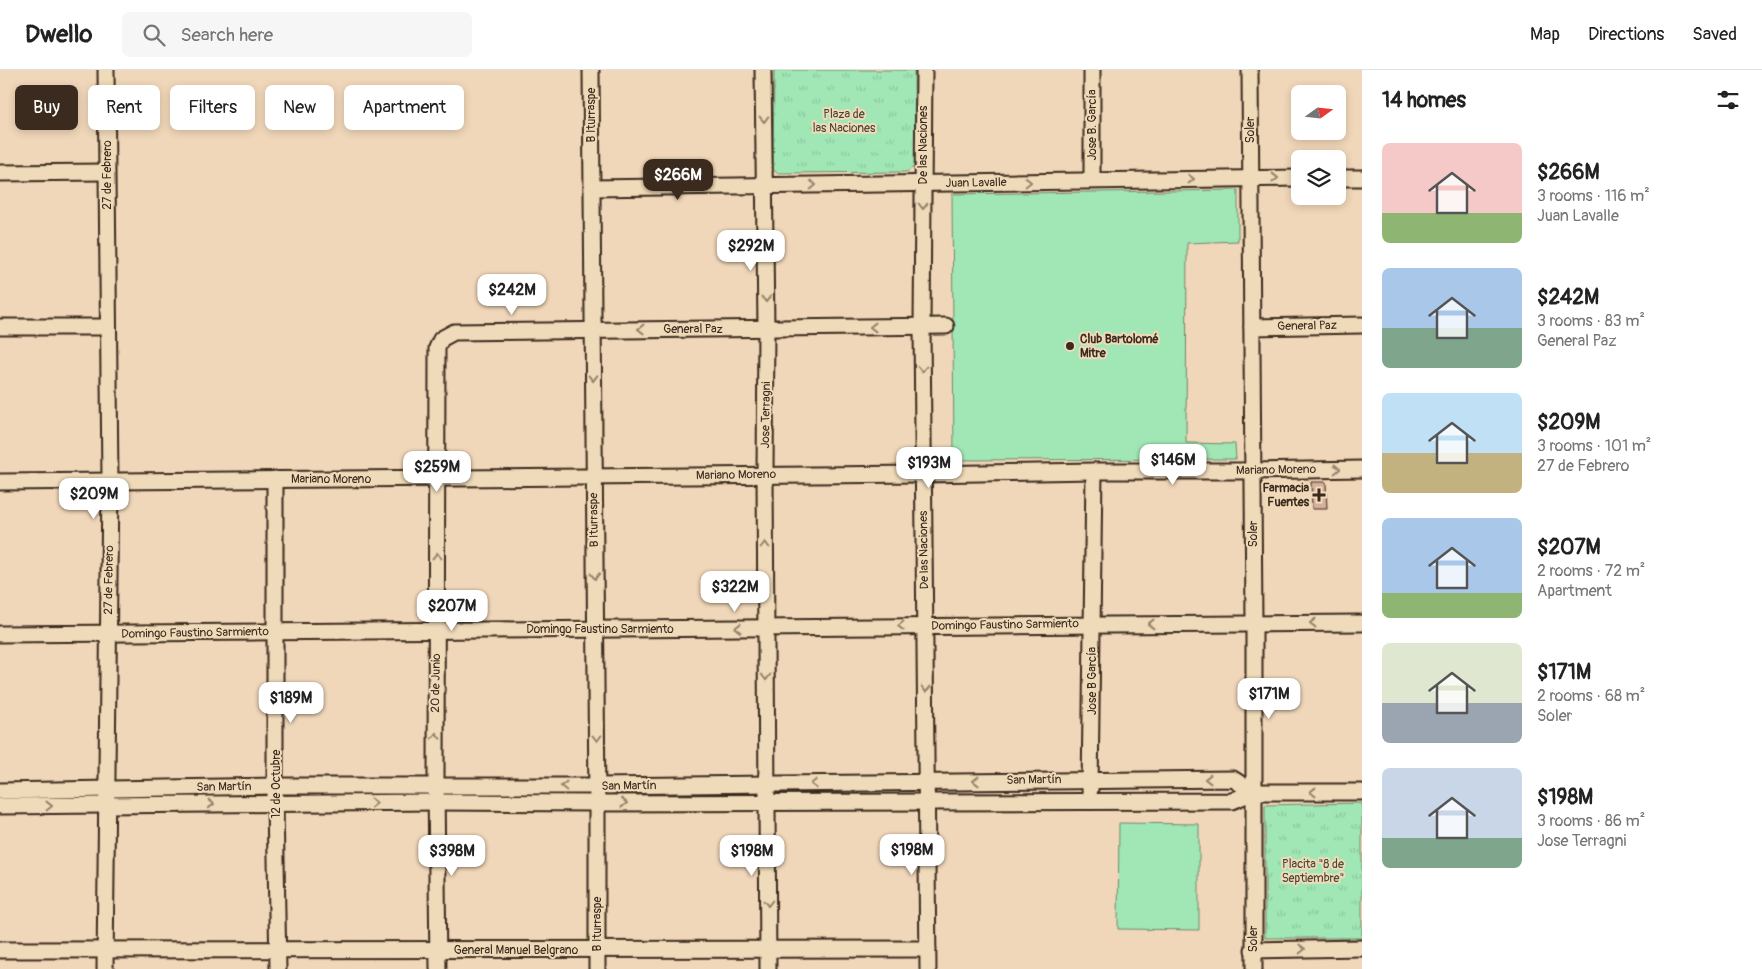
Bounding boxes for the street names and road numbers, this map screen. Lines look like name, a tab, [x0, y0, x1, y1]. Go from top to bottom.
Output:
street label: B Iturraspe	[584, 88, 599, 142]
street label: Jose B. García	[1085, 89, 1100, 160]
street label: De las Naciones	[916, 105, 931, 184]
street label: Soler	[1243, 116, 1258, 143]
street label: 27 de Febrero	[100, 140, 115, 210]
street label: Juan Lavalle	[945, 175, 1007, 191]
street label: General Paz	[1277, 318, 1337, 334]
street label: General Paz	[663, 322, 723, 337]
street label: Jose Terragni	[758, 381, 774, 449]
street label: Mariano Moreno	[1236, 462, 1317, 478]
street label: Mariano Moreno	[696, 467, 777, 483]
street label: Mariano Moreno	[291, 472, 372, 487]
street label: B Iturraspe	[586, 492, 602, 548]
street label: De las Naciones	[916, 510, 932, 590]
street label: Soler	[1246, 520, 1261, 547]
street label: 27 de Febrero	[101, 545, 117, 615]
street label: Domingo Faustino Sarmiento	[931, 616, 1079, 634]
street label: Domingo Faustino Sarmiento	[526, 622, 674, 637]
street label: Domingo Faustino Sarmiento	[121, 624, 269, 642]
street label: Jose B García	[1085, 646, 1100, 715]
street label: 20 de Junio	[428, 653, 444, 713]
street label: 12 de Octubre	[269, 749, 284, 818]
street label: San Martín	[1006, 772, 1062, 788]
street label: San Martín	[601, 778, 657, 794]
street label: San Martín	[196, 779, 252, 795]
street label: B Iturraspe	[590, 897, 605, 951]
street label: Soler	[1246, 925, 1261, 952]
street label: General Manuel Belgrano	[454, 943, 579, 958]

